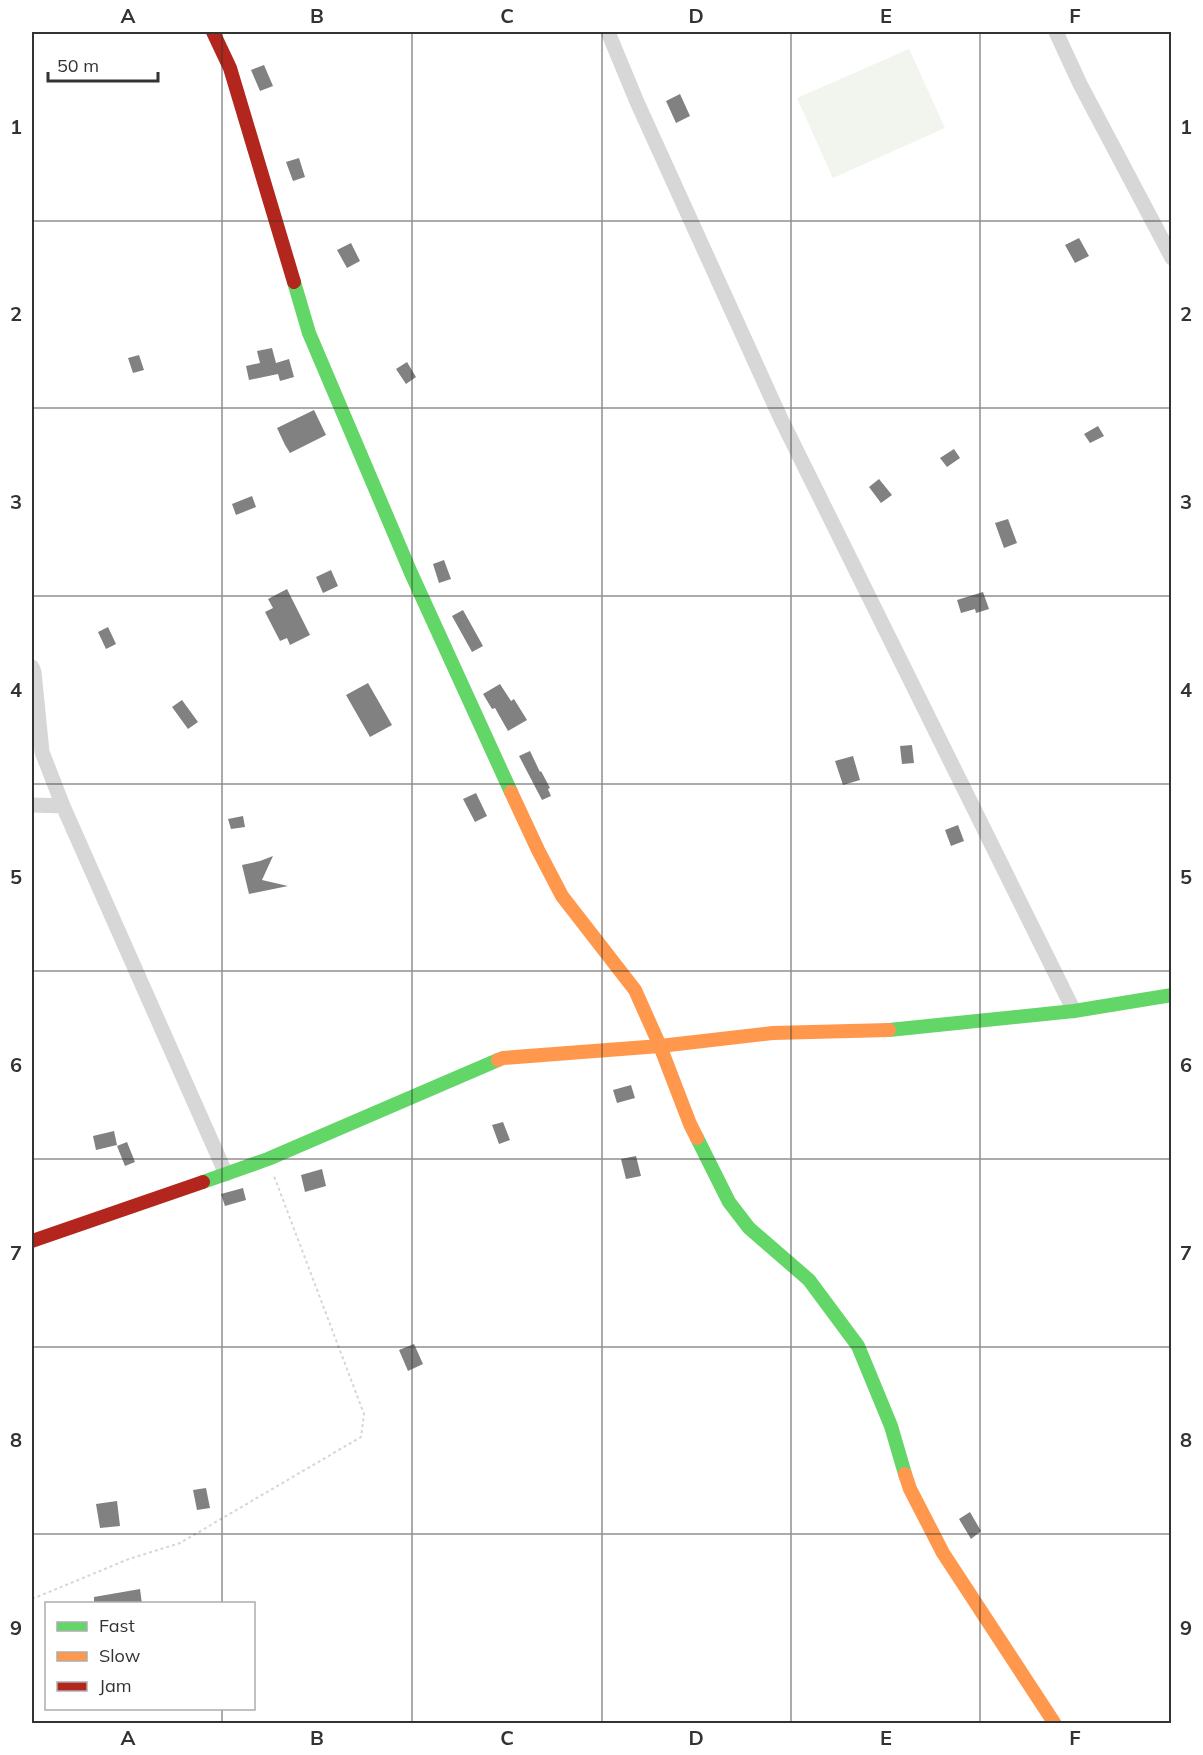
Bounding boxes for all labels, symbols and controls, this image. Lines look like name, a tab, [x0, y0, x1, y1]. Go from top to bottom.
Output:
text: A	[121, 3, 136, 28]
text: B	[310, 3, 324, 28]
text: C	[500, 3, 514, 28]
text: D	[688, 3, 704, 28]
text: E	[880, 3, 892, 28]
text: F	[1069, 3, 1081, 28]
scale bar	[48, 45, 158, 83]
text: 50 m	[57, 54, 99, 77]
text: 1	[10, 114, 22, 139]
text: 1	[1180, 114, 1192, 139]
text: 2	[10, 301, 22, 326]
text: 2	[1180, 301, 1192, 326]
text: 3	[10, 489, 22, 514]
text: 3	[1180, 489, 1192, 514]
text: 4	[10, 677, 22, 702]
text: 4	[1180, 677, 1192, 702]
text: 5	[10, 864, 22, 889]
text: 5	[1180, 864, 1192, 889]
text: 6	[10, 1052, 22, 1077]
text: 6	[1180, 1052, 1192, 1077]
text: 7	[10, 1240, 22, 1265]
text: 7	[1180, 1240, 1192, 1265]
text: 8	[10, 1427, 22, 1452]
text: 8	[1180, 1427, 1192, 1452]
legend	[45, 1602, 255, 1710]
text: Fast	[99, 1614, 135, 1637]
text: 9	[10, 1615, 22, 1640]
text: 9	[1180, 1615, 1192, 1640]
text: Slow	[99, 1644, 141, 1667]
text: Jam	[99, 1674, 132, 1697]
text: A	[121, 1725, 136, 1750]
text: B	[310, 1725, 324, 1750]
text: C	[500, 1725, 514, 1750]
text: D	[688, 1725, 704, 1750]
text: E	[880, 1725, 892, 1750]
text: F	[1069, 1725, 1081, 1750]

